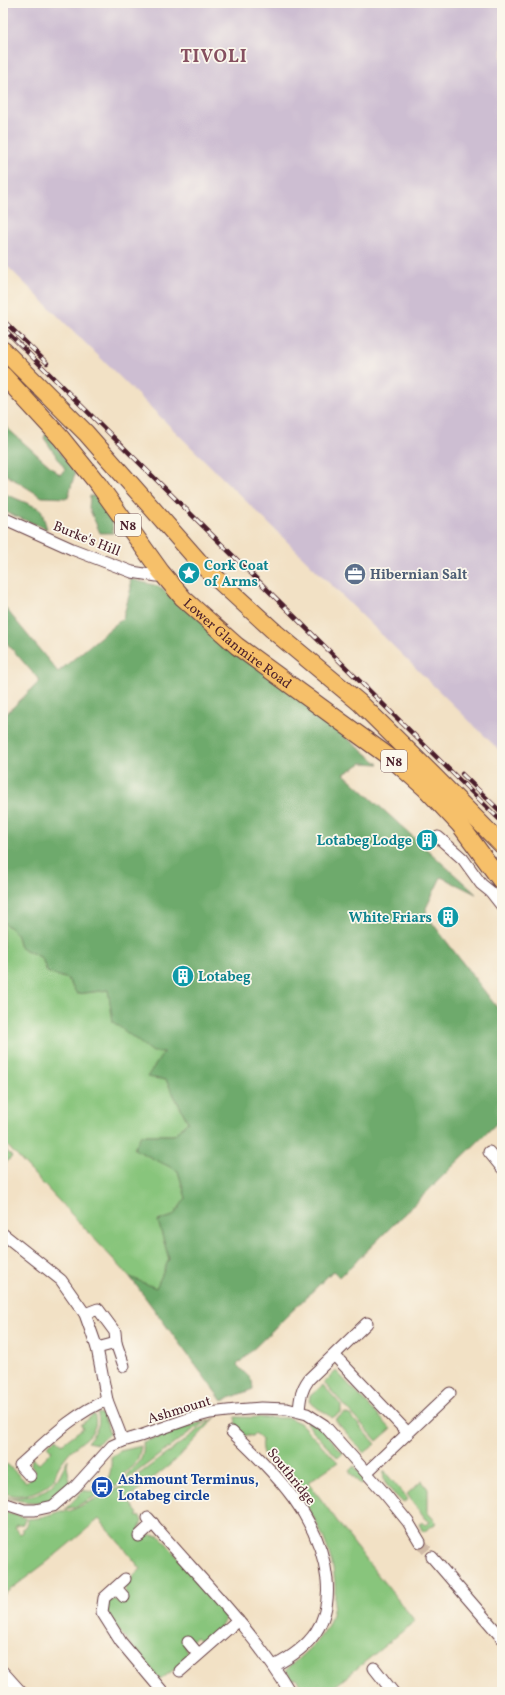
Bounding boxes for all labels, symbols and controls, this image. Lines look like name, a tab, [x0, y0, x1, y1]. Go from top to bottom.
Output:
district label: TIVOLI	[180, 45, 248, 70]
road number: N8	[115, 514, 141, 536]
street label: Burke's Hill	[50, 517, 123, 561]
place label: Cork Coat of Arms	[204, 557, 269, 592]
place icon: Cork Coat of Arms	[176, 560, 202, 586]
office icon: Hibernian Salt	[342, 561, 368, 587]
place label: Hibernian Salt	[370, 566, 467, 585]
street label: Lower Glanmire Road	[179, 595, 295, 694]
road number: N8	[381, 750, 407, 772]
building icon: Lotabeg Lodge	[414, 827, 440, 853]
place label: Lotabeg Lodge	[317, 832, 412, 851]
building icon: White Friars	[435, 904, 461, 930]
place label: White Friars	[349, 909, 432, 928]
building icon: Lotabeg	[170, 963, 196, 989]
place label: Lotabeg	[198, 968, 251, 987]
street label: Ashmount	[145, 1392, 213, 1429]
street label: Southridge	[262, 1444, 320, 1510]
place label: Ashmount Terminus, Lotabeg circle	[118, 1471, 259, 1506]
bus stop icon: Ashmount Terminus, Lotabeg circle	[89, 1474, 115, 1500]

